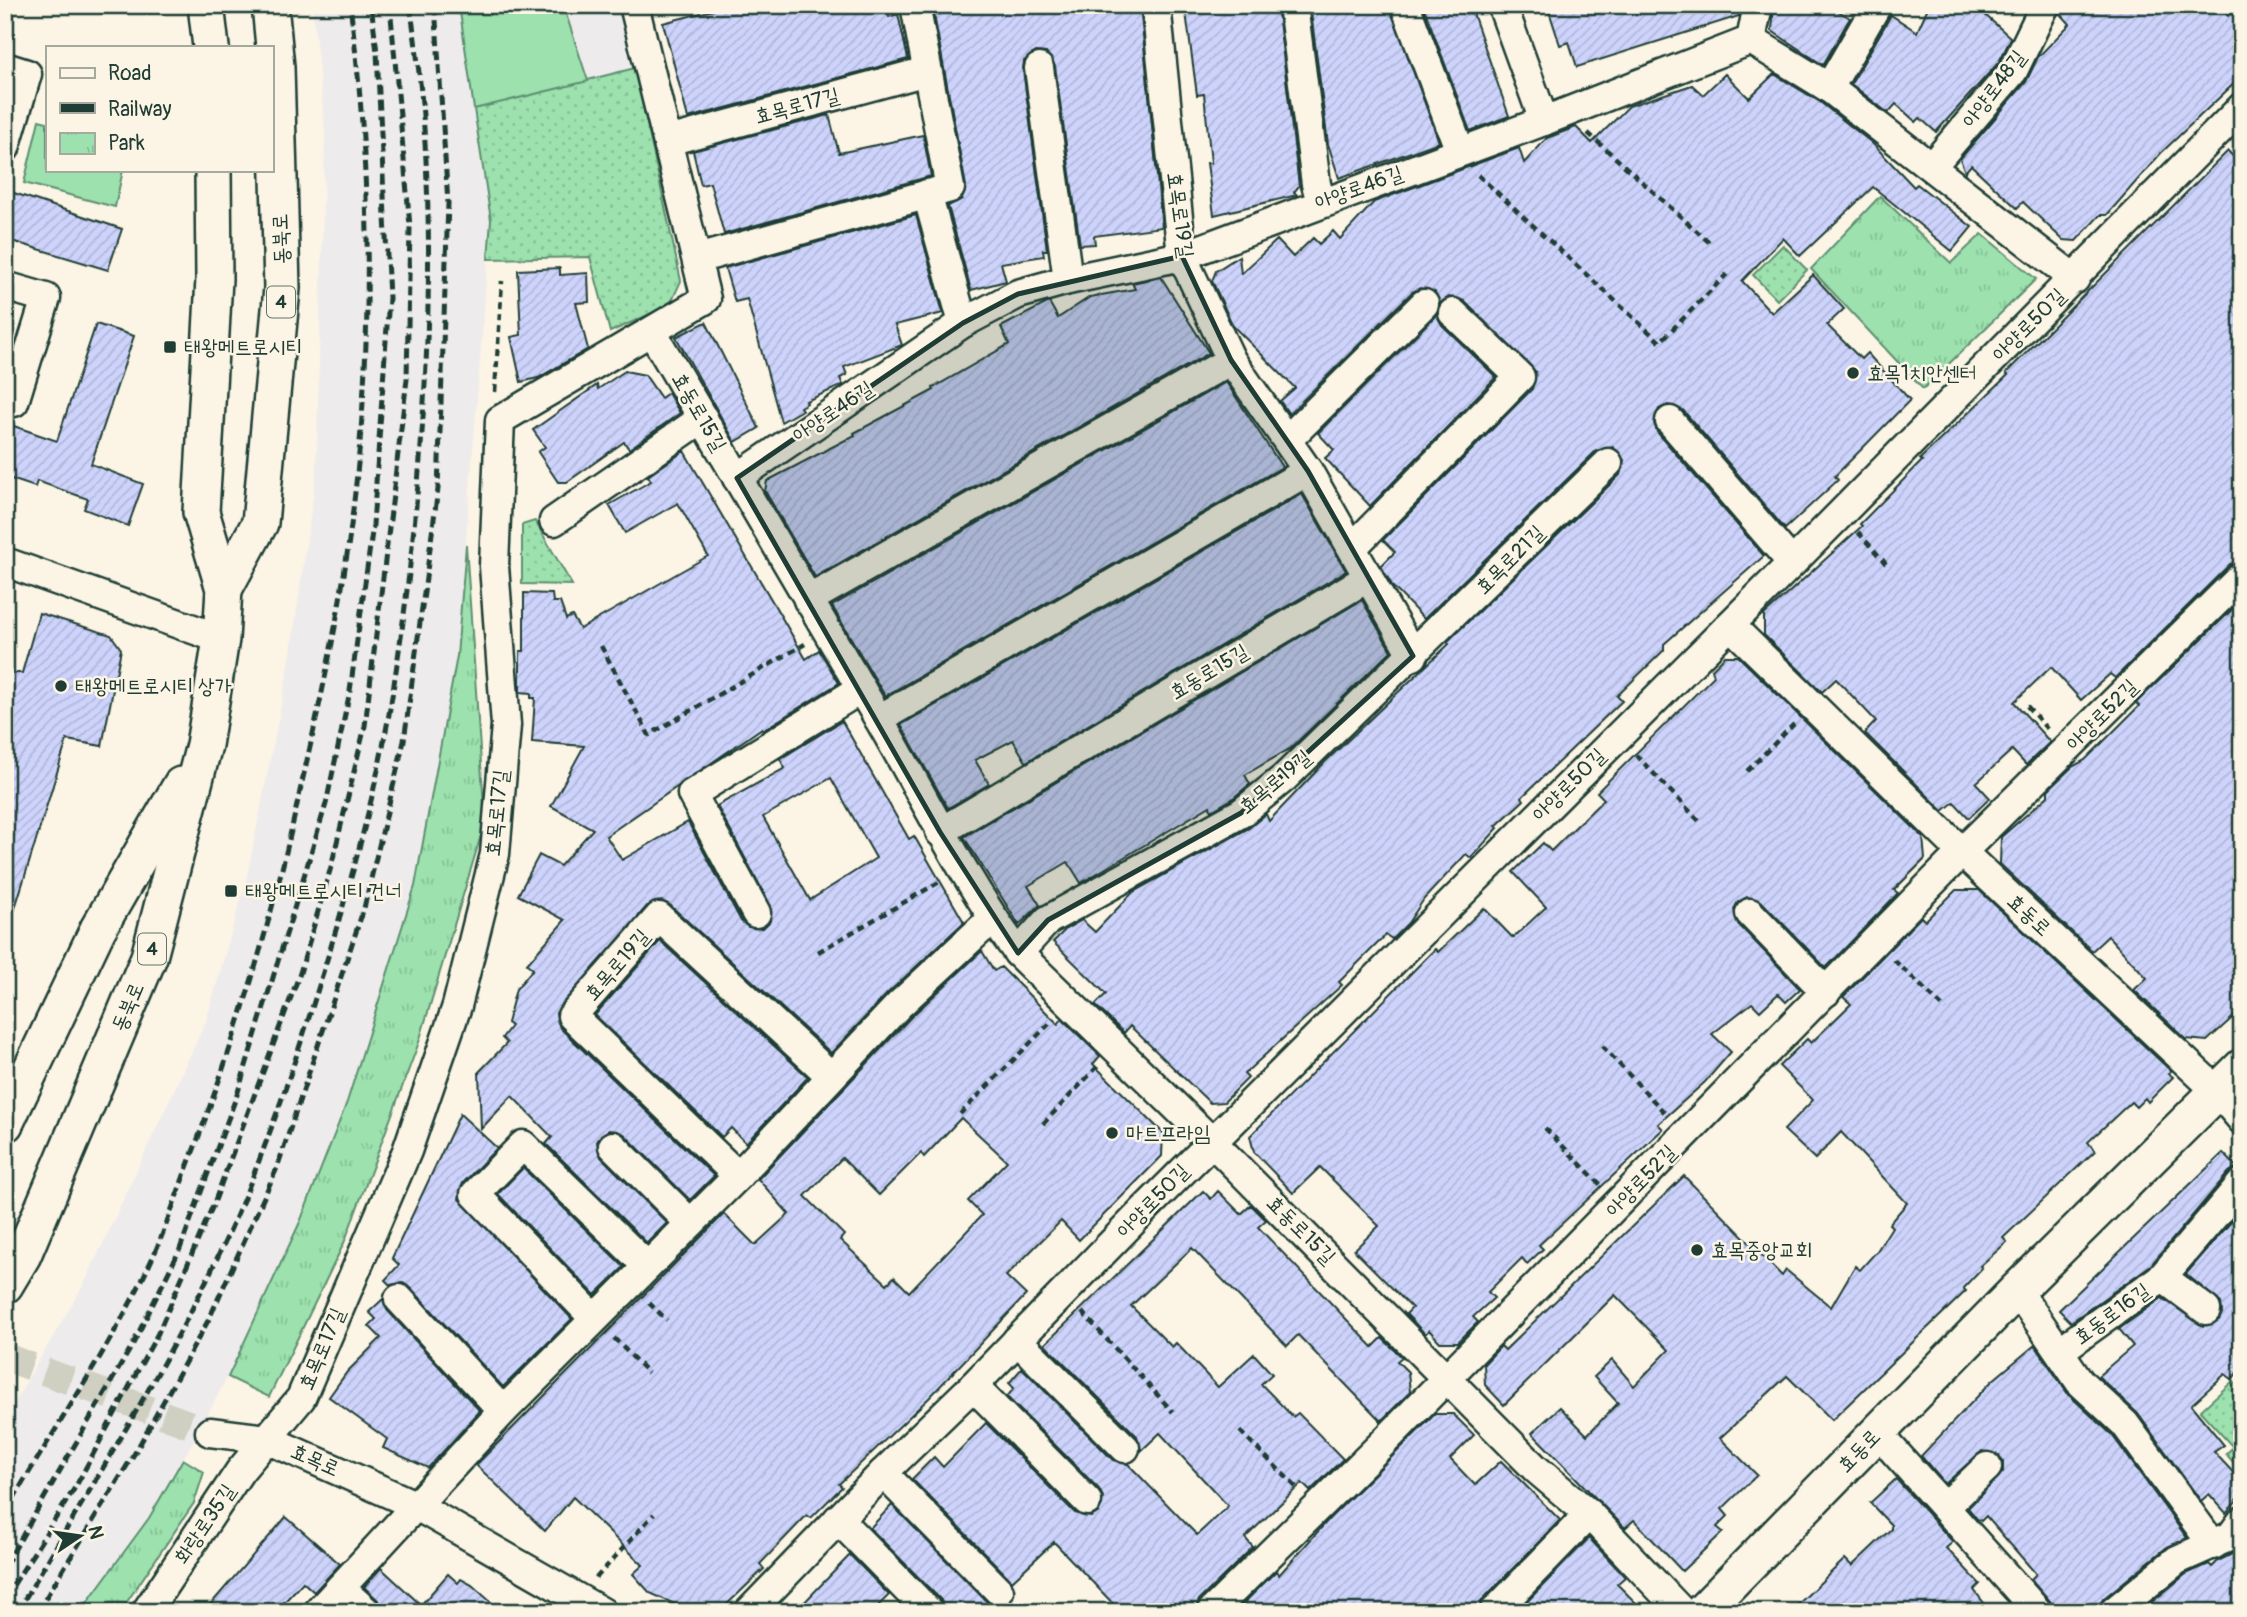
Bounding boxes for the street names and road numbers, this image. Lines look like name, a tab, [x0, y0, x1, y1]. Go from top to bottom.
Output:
street label: 아양로48길	[1956, 45, 2032, 133]
street label: 효목로17길	[752, 82, 843, 130]
street label: 아양로46길	[1311, 160, 1407, 216]
street label: 효목로19길	[1161, 170, 1199, 260]
street label: 동북로	[267, 213, 295, 265]
street label: 아양로50길	[1986, 282, 2072, 368]
road number: 4	[267, 286, 295, 318]
street label: 효동로15길	[666, 367, 733, 457]
street label: 아양로46길	[787, 375, 879, 449]
street label: 효목로21길	[1470, 519, 1551, 600]
street label: 효동로15길	[1165, 638, 1253, 706]
street label: 아양로52길	[2060, 673, 2144, 757]
street label: 아양로50길	[1526, 742, 1612, 828]
street label: 효목로19길	[1233, 744, 1317, 820]
street label: 효목로17길	[479, 768, 515, 858]
street label: 효동로	[2001, 888, 2057, 942]
street label: 효목로19길	[578, 923, 656, 1007]
road number: 4	[138, 934, 166, 965]
street label: 동북로	[106, 978, 150, 1036]
street label: 아양로52길	[1600, 1139, 1682, 1223]
street label: 아양로50길	[1111, 1158, 1195, 1244]
street label: 효동로15길	[1261, 1190, 1341, 1270]
street label: 효동로16길	[2068, 1277, 2156, 1351]
street label: 효목로17길	[293, 1304, 351, 1394]
street label: 효동로	[1832, 1423, 1886, 1479]
street label: 효목로	[286, 1437, 344, 1483]
street label: 화랑로35길	[168, 1479, 242, 1569]

